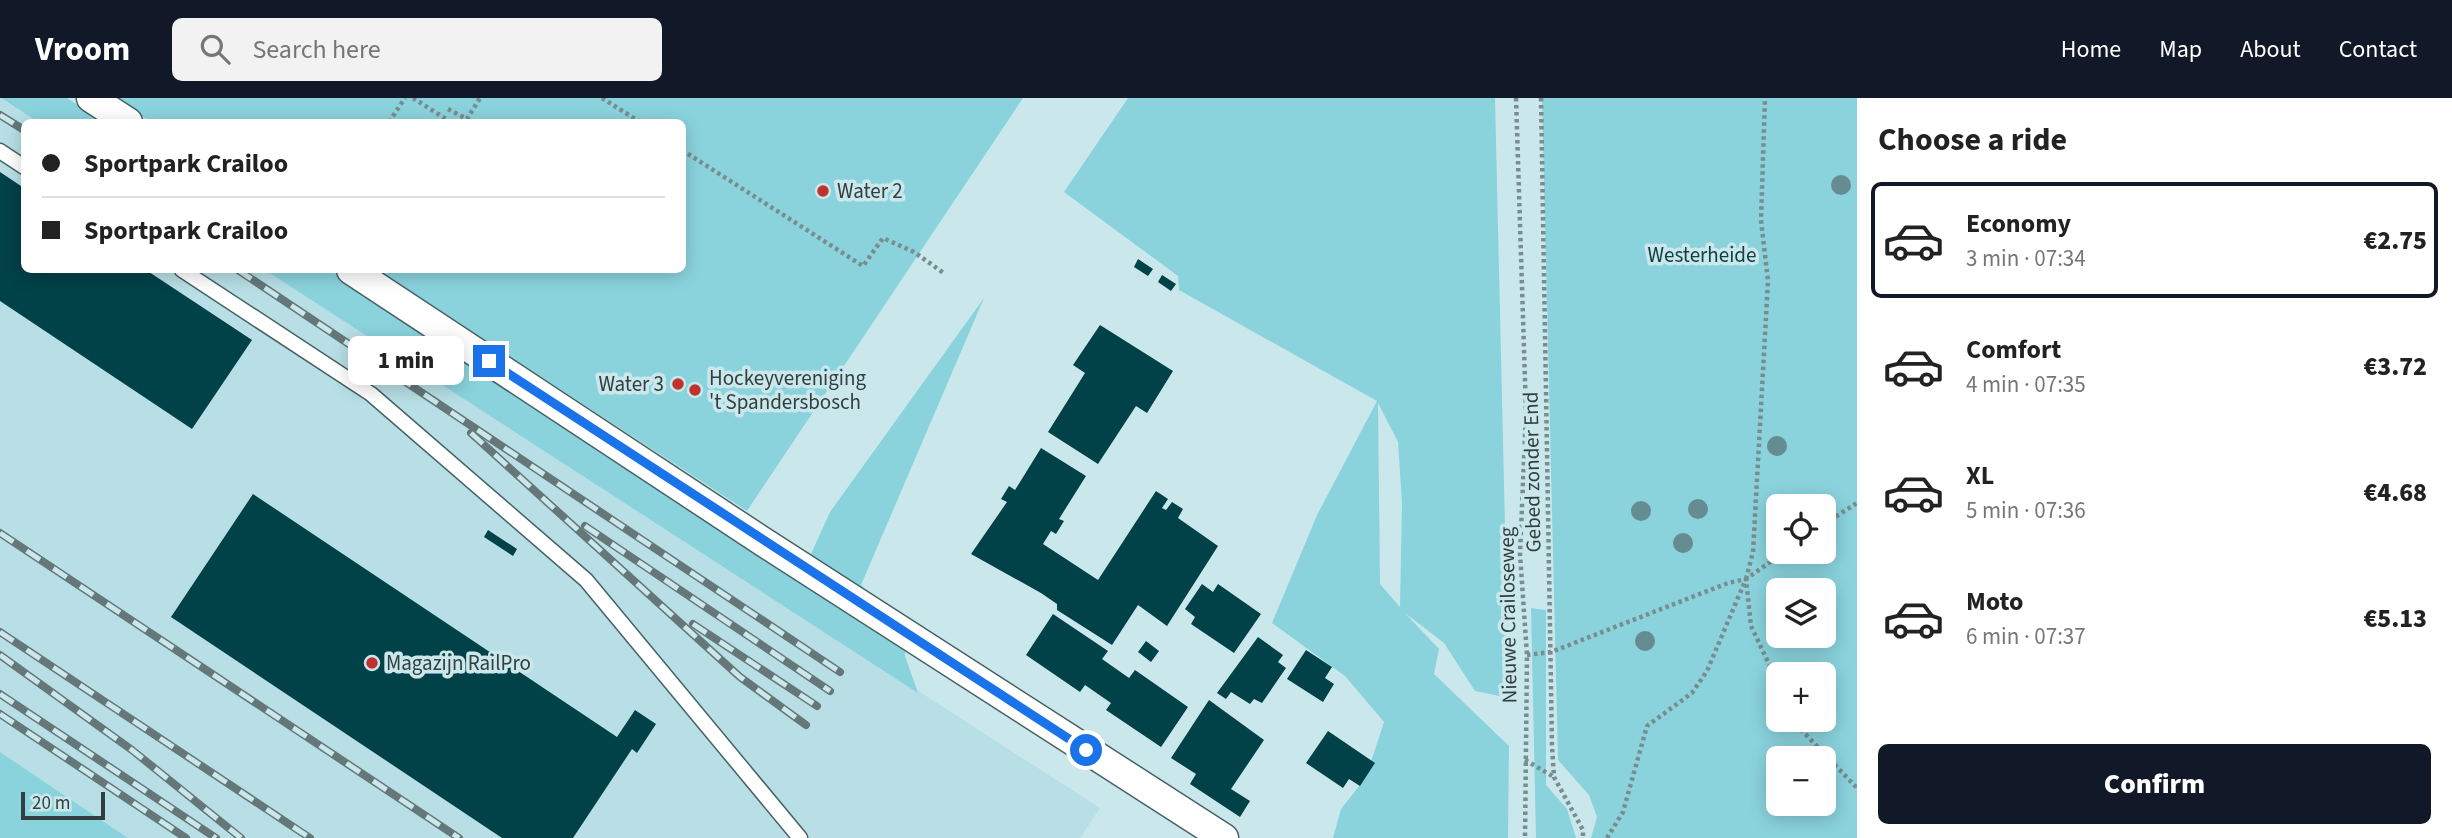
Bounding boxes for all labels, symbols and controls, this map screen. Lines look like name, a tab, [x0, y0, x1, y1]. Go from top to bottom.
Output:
search box	[172, 18, 662, 81]
text: Vroom	[35, 26, 130, 73]
icon: search	[196, 30, 234, 68]
text: Search here	[252, 31, 381, 68]
text: Home	[2061, 32, 2121, 67]
text: Map	[2159, 32, 2202, 67]
text: About	[2240, 32, 2301, 67]
text: Contact	[2339, 32, 2417, 67]
text: Choose a ride	[1878, 117, 2067, 163]
text: Sportpark Crailoo	[84, 145, 288, 182]
place label: Water 2	[837, 176, 903, 206]
marker: Water 2	[815, 183, 831, 199]
text: Economy	[1966, 205, 2071, 242]
icon: car	[1882, 209, 1945, 272]
text: Sportpark Crailoo	[84, 212, 288, 249]
text: €2.75	[2363, 222, 2427, 259]
park label: Westerheide	[1648, 240, 1756, 270]
text: 3 min · 07:34	[1966, 242, 2086, 275]
text: Comfort	[1966, 331, 2061, 368]
icon: car	[1882, 335, 1945, 398]
callout: 1 min	[349, 336, 464, 386]
text: 1 min	[378, 344, 434, 377]
route end	[473, 345, 505, 377]
text: €3.72	[2363, 348, 2427, 385]
place label: Hockeyvereniging 't Spandersbosch	[709, 363, 867, 417]
text: 4 min · 07:35	[1966, 368, 2086, 401]
place label: Water 3	[598, 369, 664, 399]
marker: Water 3	[670, 376, 686, 392]
marker: Hockeyvereniging 't Spandersbosch	[687, 382, 703, 398]
street label: Gebed zonder End	[1516, 391, 1548, 553]
text: XL	[1966, 457, 1994, 494]
icon: car	[1882, 461, 1945, 524]
text: €4.68	[2363, 474, 2427, 511]
map controls	[1766, 494, 1836, 816]
button: locate	[1766, 494, 1836, 564]
text: 5 min · 07:36	[1966, 494, 2086, 527]
street label: Nieuwe Crailoseweg	[1491, 526, 1525, 704]
button: layers	[1766, 578, 1836, 648]
text: Moto	[1966, 583, 2023, 620]
icon: car	[1882, 587, 1945, 650]
text: €5.13	[2363, 600, 2427, 637]
text: 6 min · 07:37	[1966, 620, 2086, 653]
place label: Magazijn RailPro	[386, 648, 531, 678]
marker: Magazijn RailPro	[364, 655, 380, 671]
button: +	[1766, 662, 1836, 732]
route start	[1070, 734, 1102, 766]
button: Confirm	[1878, 744, 2431, 824]
button: −	[1766, 746, 1836, 816]
scale bar	[21, 789, 105, 821]
text: 20 m	[32, 790, 70, 817]

